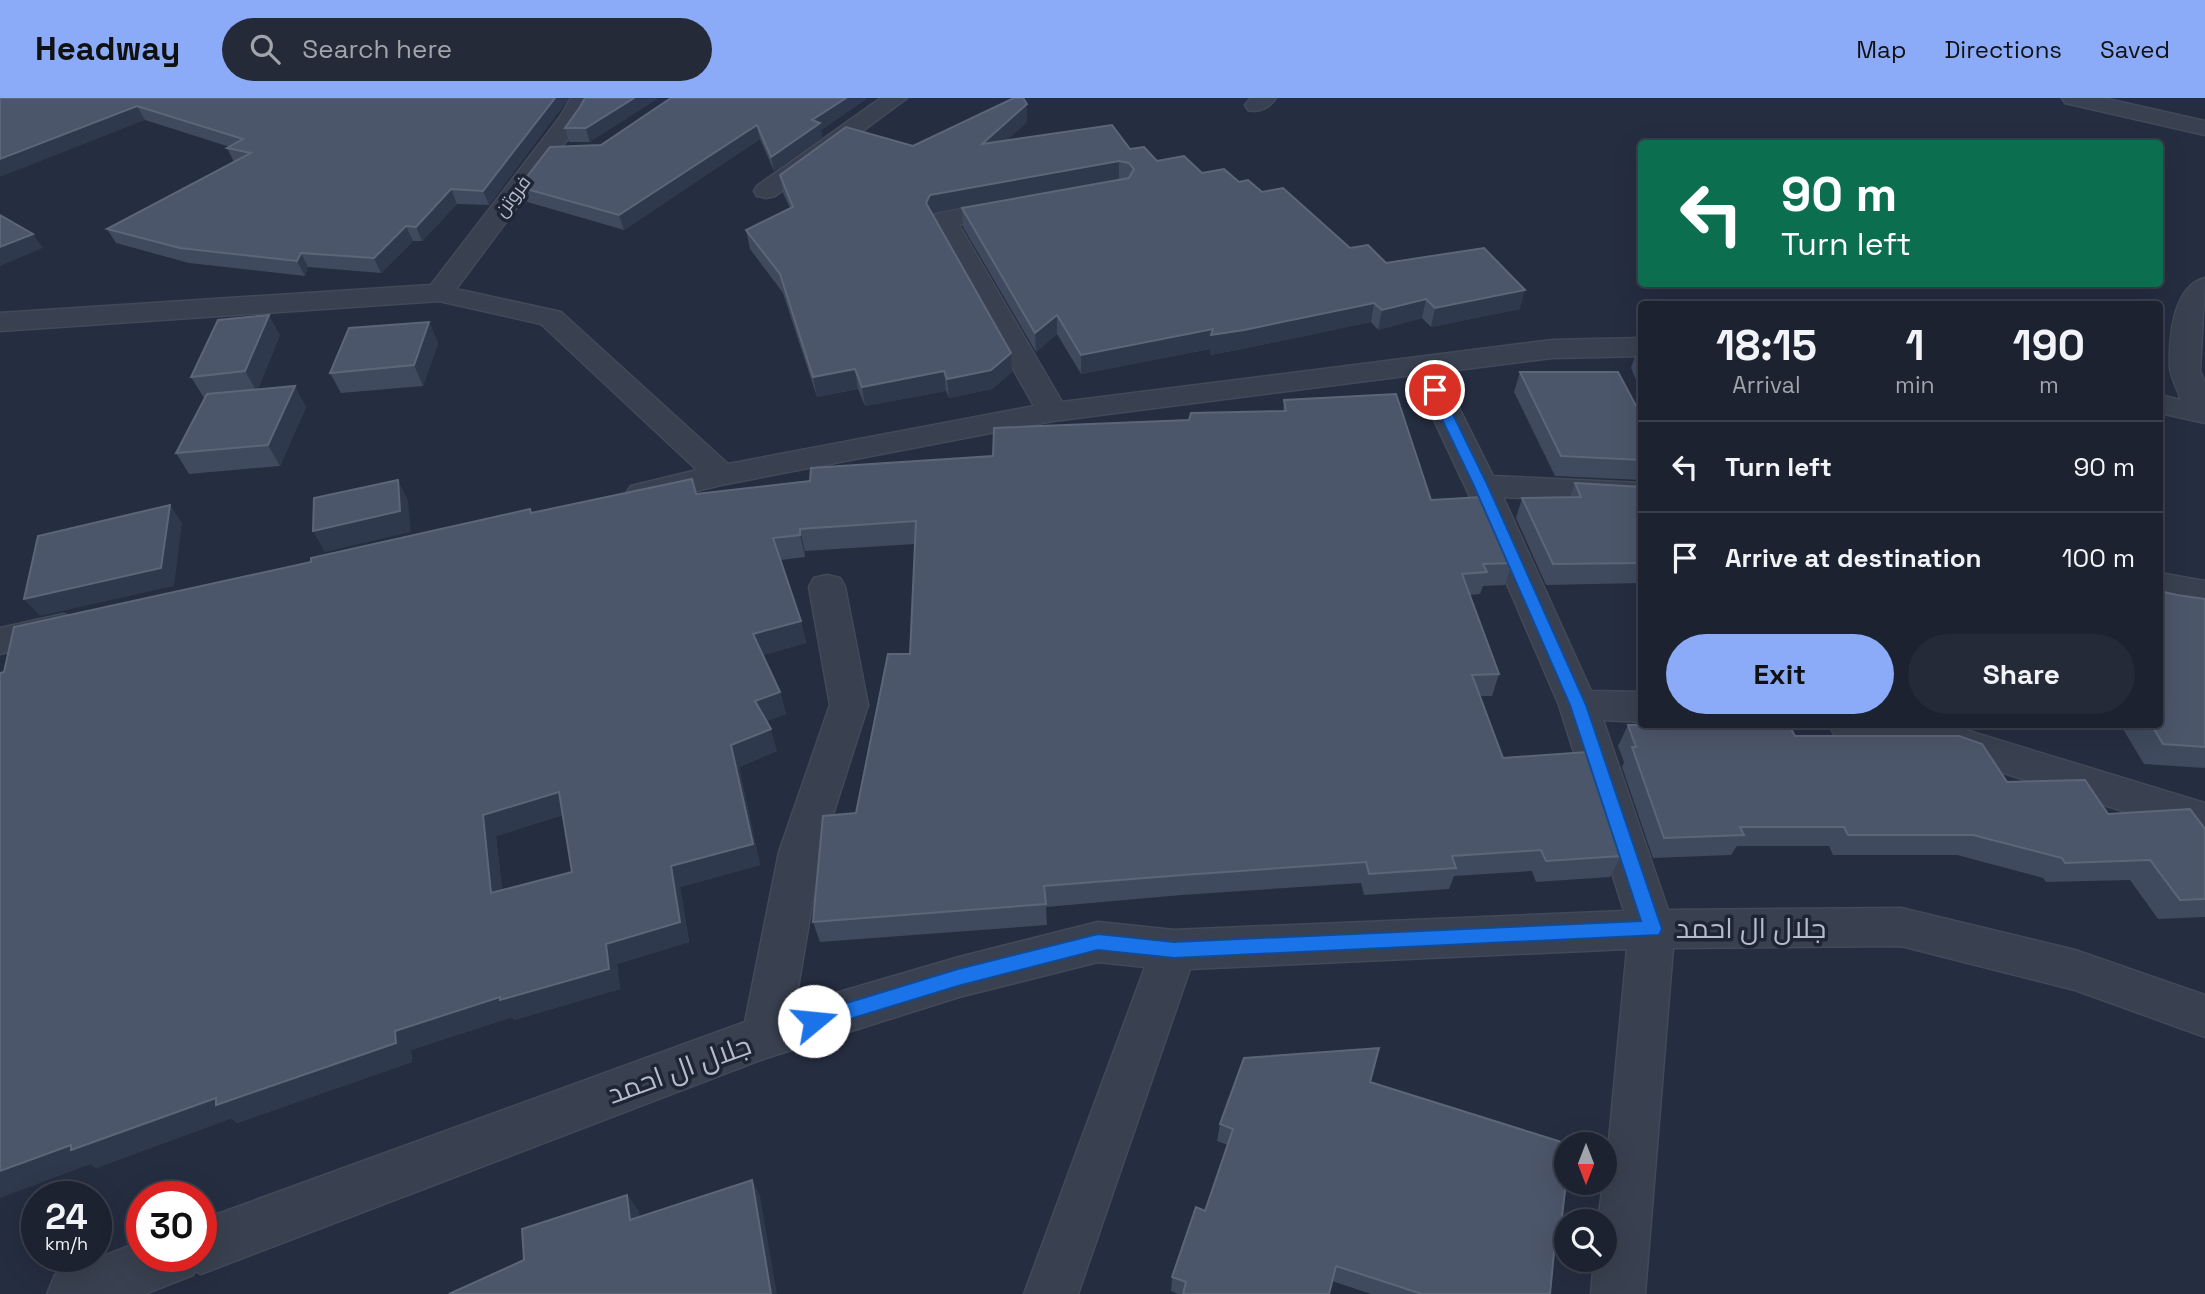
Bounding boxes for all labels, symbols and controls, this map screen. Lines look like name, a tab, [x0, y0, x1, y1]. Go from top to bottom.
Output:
search box	[222, 18, 712, 81]
text: Headway	[35, 28, 180, 70]
icon: search	[246, 30, 284, 68]
text: Search here	[302, 32, 452, 66]
text: Map	[1856, 34, 1906, 65]
text: Directions	[1944, 34, 2062, 65]
text: Saved	[2100, 34, 2170, 65]
text: 90 m	[1781, 163, 1897, 225]
icon: left	[1666, 168, 1757, 259]
street label: فروتن	[489, 170, 536, 222]
text: Turn left	[1781, 224, 1911, 264]
text: 18:15	[1716, 319, 1817, 372]
text: 1	[1905, 319, 1924, 372]
text: 190	[2013, 319, 2085, 372]
pin	[1405, 360, 1465, 420]
text: Arrival	[1732, 370, 1801, 400]
text: min	[1895, 370, 1935, 400]
text: m	[2039, 370, 2059, 400]
icon: arrive	[1416, 371, 1454, 409]
icon: left	[1666, 448, 1704, 486]
text: Turn left	[1725, 450, 1832, 484]
text: 90 m	[2073, 450, 2135, 484]
icon: arrive	[1666, 539, 1704, 577]
text: Arrive at destination	[1725, 541, 1982, 575]
text: 100 m	[2062, 541, 2135, 575]
button: Exit	[1666, 634, 1894, 714]
button: Share	[1908, 634, 2135, 714]
street label: جلال ال احمد	[1676, 910, 1826, 946]
position arrow	[777, 984, 851, 1058]
street label: جلال ال احمد	[602, 1026, 756, 1112]
north arrow	[1554, 1132, 1617, 1195]
map controls	[1554, 1132, 1617, 1272]
speed limit sign: 30	[126, 1181, 217, 1272]
text: 24	[45, 1195, 88, 1239]
button: search	[1554, 1209, 1617, 1272]
text: km/h	[45, 1232, 88, 1255]

